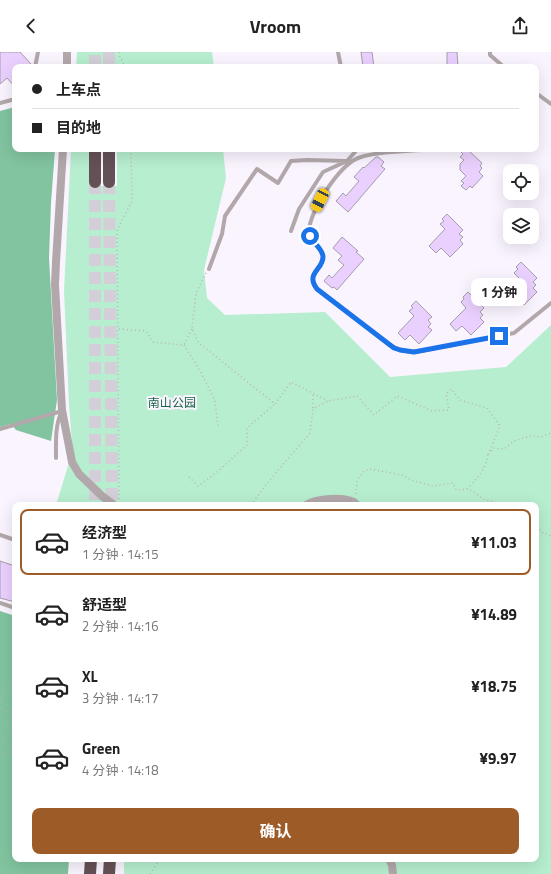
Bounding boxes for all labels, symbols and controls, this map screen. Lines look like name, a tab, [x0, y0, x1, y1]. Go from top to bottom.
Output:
text: Vroom	[250, 13, 301, 40]
icon: back	[20, 15, 42, 37]
icon: share	[509, 15, 531, 37]
text: 上车点	[56, 78, 101, 101]
text: 目的地	[56, 116, 101, 139]
map controls	[503, 164, 539, 244]
button: locate	[503, 164, 539, 200]
car	[309, 187, 331, 213]
button: layers	[503, 208, 539, 244]
route start	[301, 227, 319, 245]
callout: 1 分钟	[471, 278, 527, 306]
text: 1 分钟	[481, 282, 517, 302]
route end	[490, 327, 508, 345]
park label: 南山公园	[148, 393, 196, 412]
text: 经济型	[82, 521, 127, 544]
icon: car	[34, 524, 70, 560]
text: ¥11.03	[471, 531, 517, 554]
text: 1 分钟 · 14:15	[82, 544, 159, 564]
text: 舒适型	[82, 593, 127, 616]
icon: car	[34, 596, 70, 632]
text: ¥14.89	[471, 603, 517, 626]
text: 2 分钟 · 14:16	[82, 616, 159, 636]
text: XL	[82, 665, 98, 688]
icon: car	[34, 668, 70, 704]
text: ¥18.75	[471, 675, 517, 698]
text: 3 分钟 · 14:17	[82, 688, 159, 708]
text: Green	[82, 737, 120, 760]
icon: car	[34, 740, 70, 776]
text: ¥9.97	[480, 747, 517, 770]
text: 4 分钟 · 14:18	[82, 760, 159, 780]
button: 确认	[32, 808, 519, 854]

